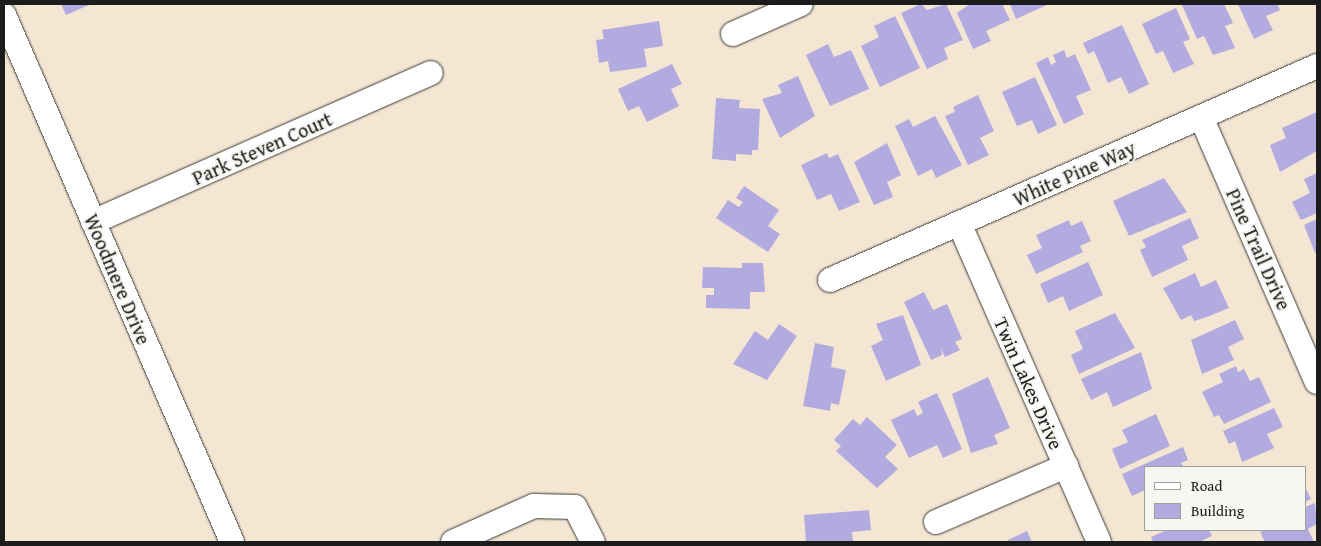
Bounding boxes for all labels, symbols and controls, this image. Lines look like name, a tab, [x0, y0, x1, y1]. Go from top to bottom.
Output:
street label: Park Steven Court	[188, 106, 336, 190]
street label: White Pine Way	[1009, 135, 1139, 211]
street label: Pine Trail Drive	[1221, 184, 1297, 314]
street label: Woodmere Drive	[80, 210, 156, 348]
street label: Twin Lakes Drive	[989, 313, 1069, 453]
legend	[1144, 466, 1306, 531]
text: Road	[1191, 475, 1222, 496]
text: Building	[1191, 500, 1244, 521]

